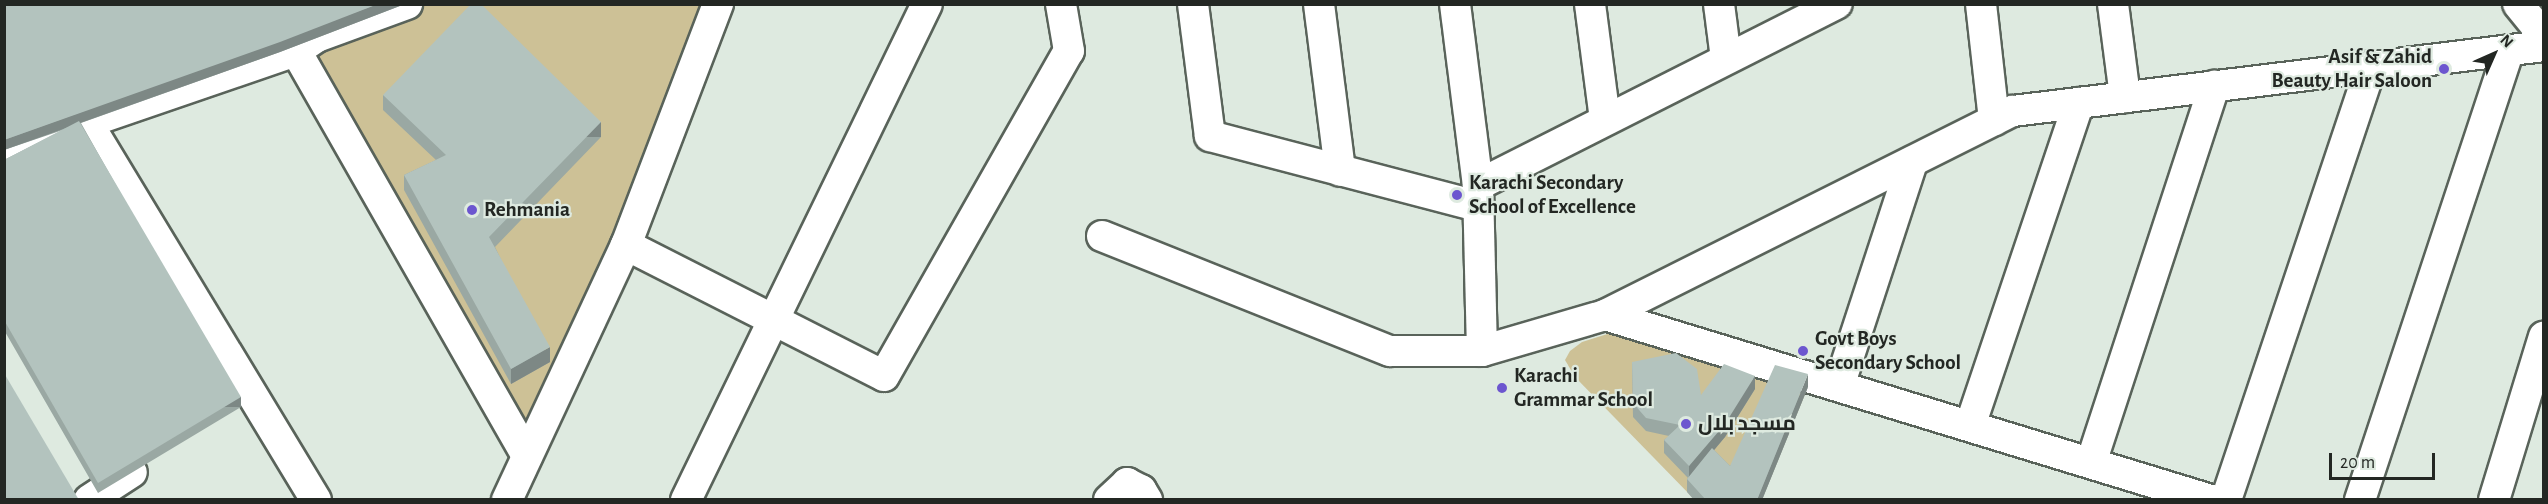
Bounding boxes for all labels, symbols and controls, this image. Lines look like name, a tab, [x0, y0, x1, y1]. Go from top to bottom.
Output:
north arrow	[2464, 24, 2524, 84]
text: N	[2497, 32, 2516, 51]
place label: Asif & Zahid Beauty Hair Saloon	[2272, 44, 2432, 94]
marker: Asif & Zahid Beauty Hair Saloon	[2437, 62, 2451, 76]
place label: Karachi Secondary School of Excellence	[1469, 170, 1636, 220]
marker: Karachi Secondary School of Excellence	[1450, 188, 1464, 202]
place label: Rehmania	[484, 197, 570, 223]
marker: Rehmania	[465, 203, 479, 217]
place label: Govt Boys Secondary School	[1815, 326, 1961, 376]
marker: Govt Boys Secondary School	[1796, 344, 1810, 358]
place label: Karachi Grammar School	[1514, 363, 1653, 413]
marker: Karachi Grammar School	[1495, 381, 1509, 395]
place label: مسجد بلال	[1698, 411, 1796, 437]
marker: مسجد بلال	[1679, 417, 1693, 431]
scale bar	[2332, 441, 2438, 479]
text: 20 m	[2340, 454, 2375, 472]

